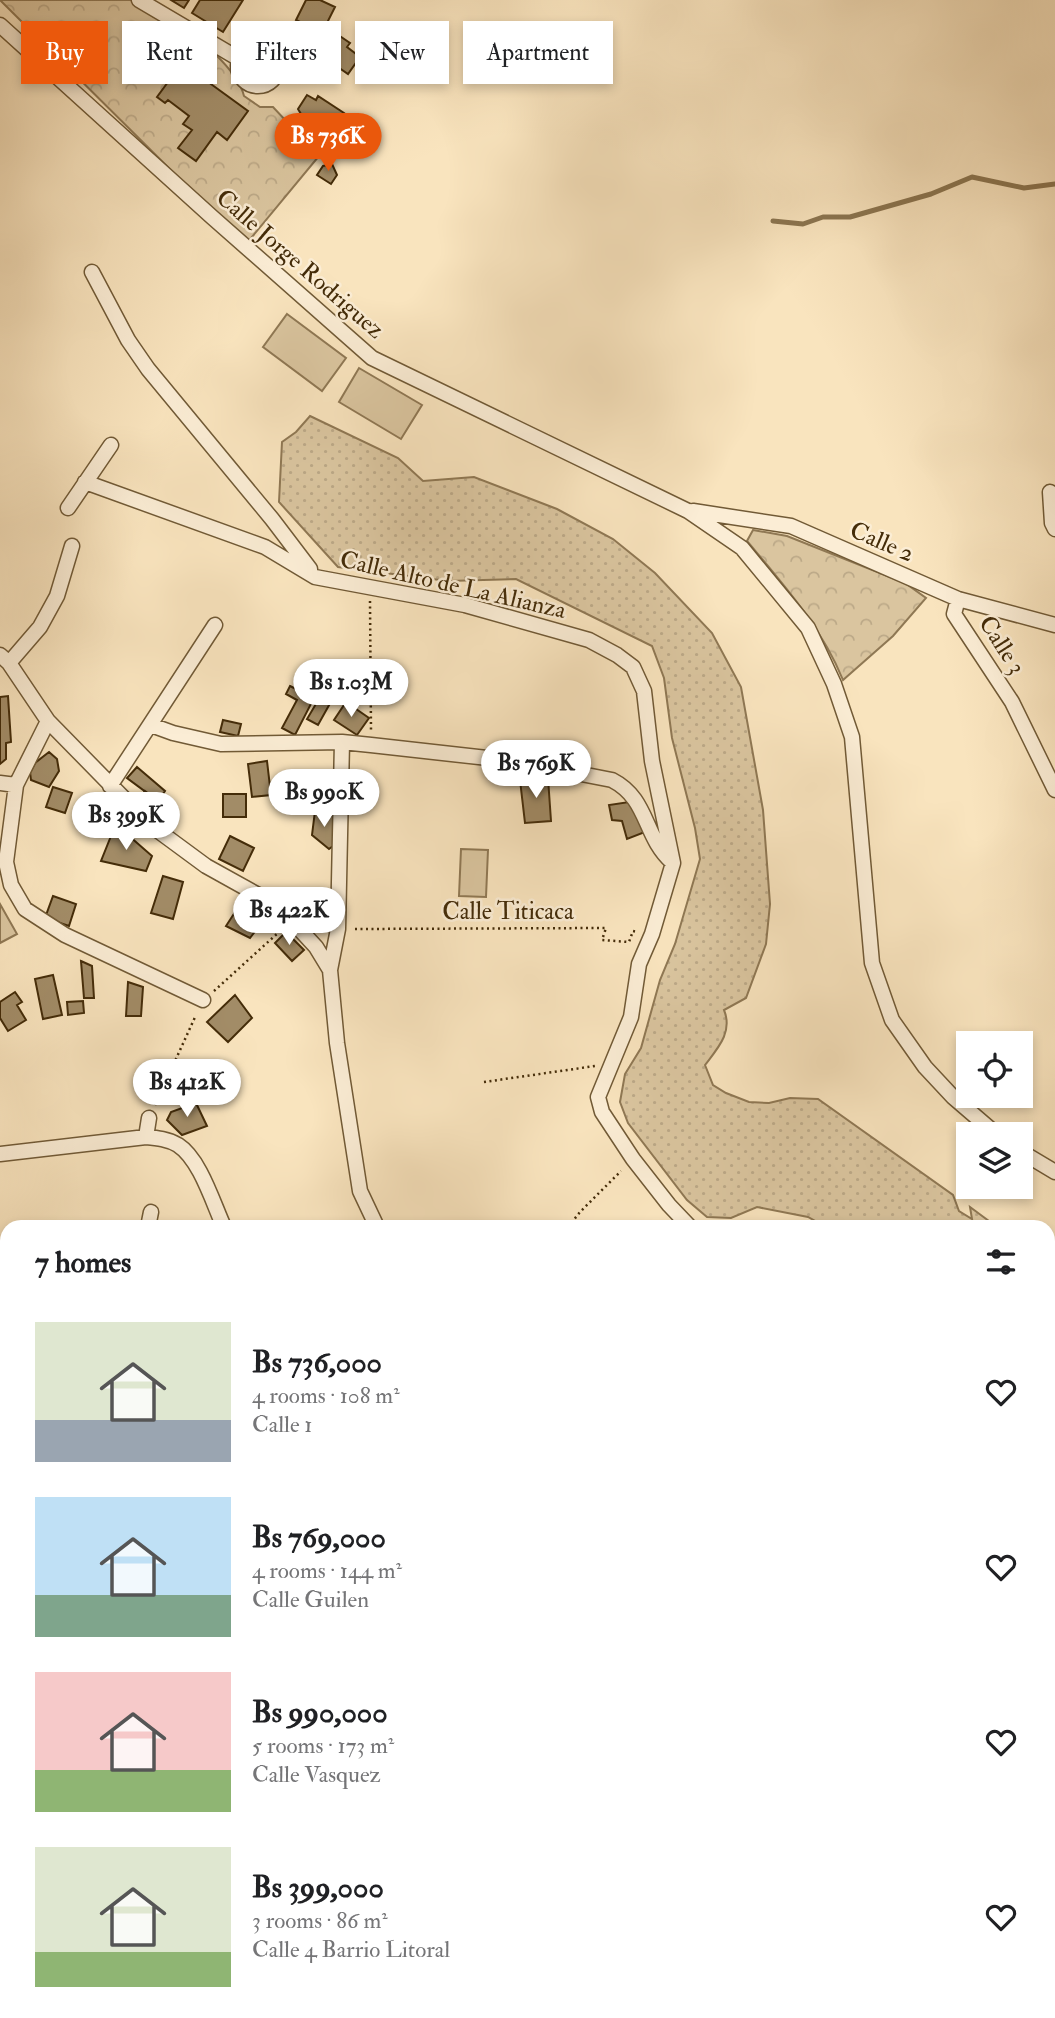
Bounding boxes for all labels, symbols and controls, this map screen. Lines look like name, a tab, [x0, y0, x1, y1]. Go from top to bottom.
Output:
chip: Buy	[21, 21, 108, 84]
chip: Rent	[122, 21, 217, 84]
chip: Filters	[231, 21, 341, 84]
chip: New	[355, 21, 449, 84]
chip: Apartment	[463, 21, 613, 84]
pin: Bs 736K	[263, 114, 393, 173]
text: Bs 736K	[291, 121, 365, 150]
street label: Calle Jorge Rodriguez	[209, 182, 391, 346]
street label: Calle 2	[845, 515, 919, 569]
street label: Calle Alto de La Alianza	[337, 544, 570, 626]
street label: Calle 3	[972, 610, 1032, 680]
pin: Bs 1.03M	[279, 660, 423, 719]
text: Bs 1.03M	[309, 667, 393, 696]
pin: Bs 769K	[471, 740, 601, 800]
text: Bs 769K	[497, 748, 575, 777]
pin: Bs 990K	[259, 770, 389, 829]
text: Bs 990K	[284, 777, 364, 806]
pin: Bs 399K	[61, 792, 191, 852]
text: Bs 399K	[88, 800, 164, 829]
pin: Bs 422K	[224, 888, 354, 947]
text: Bs 422K	[249, 895, 329, 924]
street label: Calle Titicaca	[442, 896, 575, 927]
map controls	[956, 1031, 1033, 1199]
button: locate	[956, 1031, 1033, 1108]
pin: Bs 412K	[122, 1060, 252, 1119]
text: Bs 412K	[149, 1067, 225, 1096]
button: layers	[956, 1122, 1033, 1199]
icon: filters	[982, 1243, 1020, 1281]
text: 7 homes	[35, 1244, 131, 1281]
text: Bs 736,000	[252, 1344, 382, 1381]
icon: home	[91, 1350, 175, 1434]
icon: heart	[982, 1373, 1020, 1411]
text: 4 rooms · 108 m²	[252, 1381, 400, 1410]
text: Calle 1	[252, 1410, 313, 1439]
text: Bs 769,000	[252, 1519, 386, 1556]
icon: home	[91, 1525, 175, 1609]
icon: heart	[982, 1548, 1020, 1586]
text: 4 rooms · 144 m²	[252, 1556, 402, 1585]
text: Calle Guilen	[252, 1585, 369, 1614]
text: Bs 990,000	[252, 1694, 388, 1731]
icon: home	[91, 1700, 175, 1784]
icon: heart	[982, 1723, 1020, 1761]
text: 5 rooms · 173 m²	[252, 1731, 394, 1760]
text: Calle Vasquez	[252, 1760, 381, 1789]
text: Bs 399,000	[252, 1869, 384, 1906]
icon: home	[91, 1875, 175, 1959]
icon: heart	[982, 1898, 1020, 1936]
text: 3 rooms · 86 m²	[252, 1906, 388, 1935]
text: Calle 4 Barrio Litoral	[252, 1935, 450, 1964]

